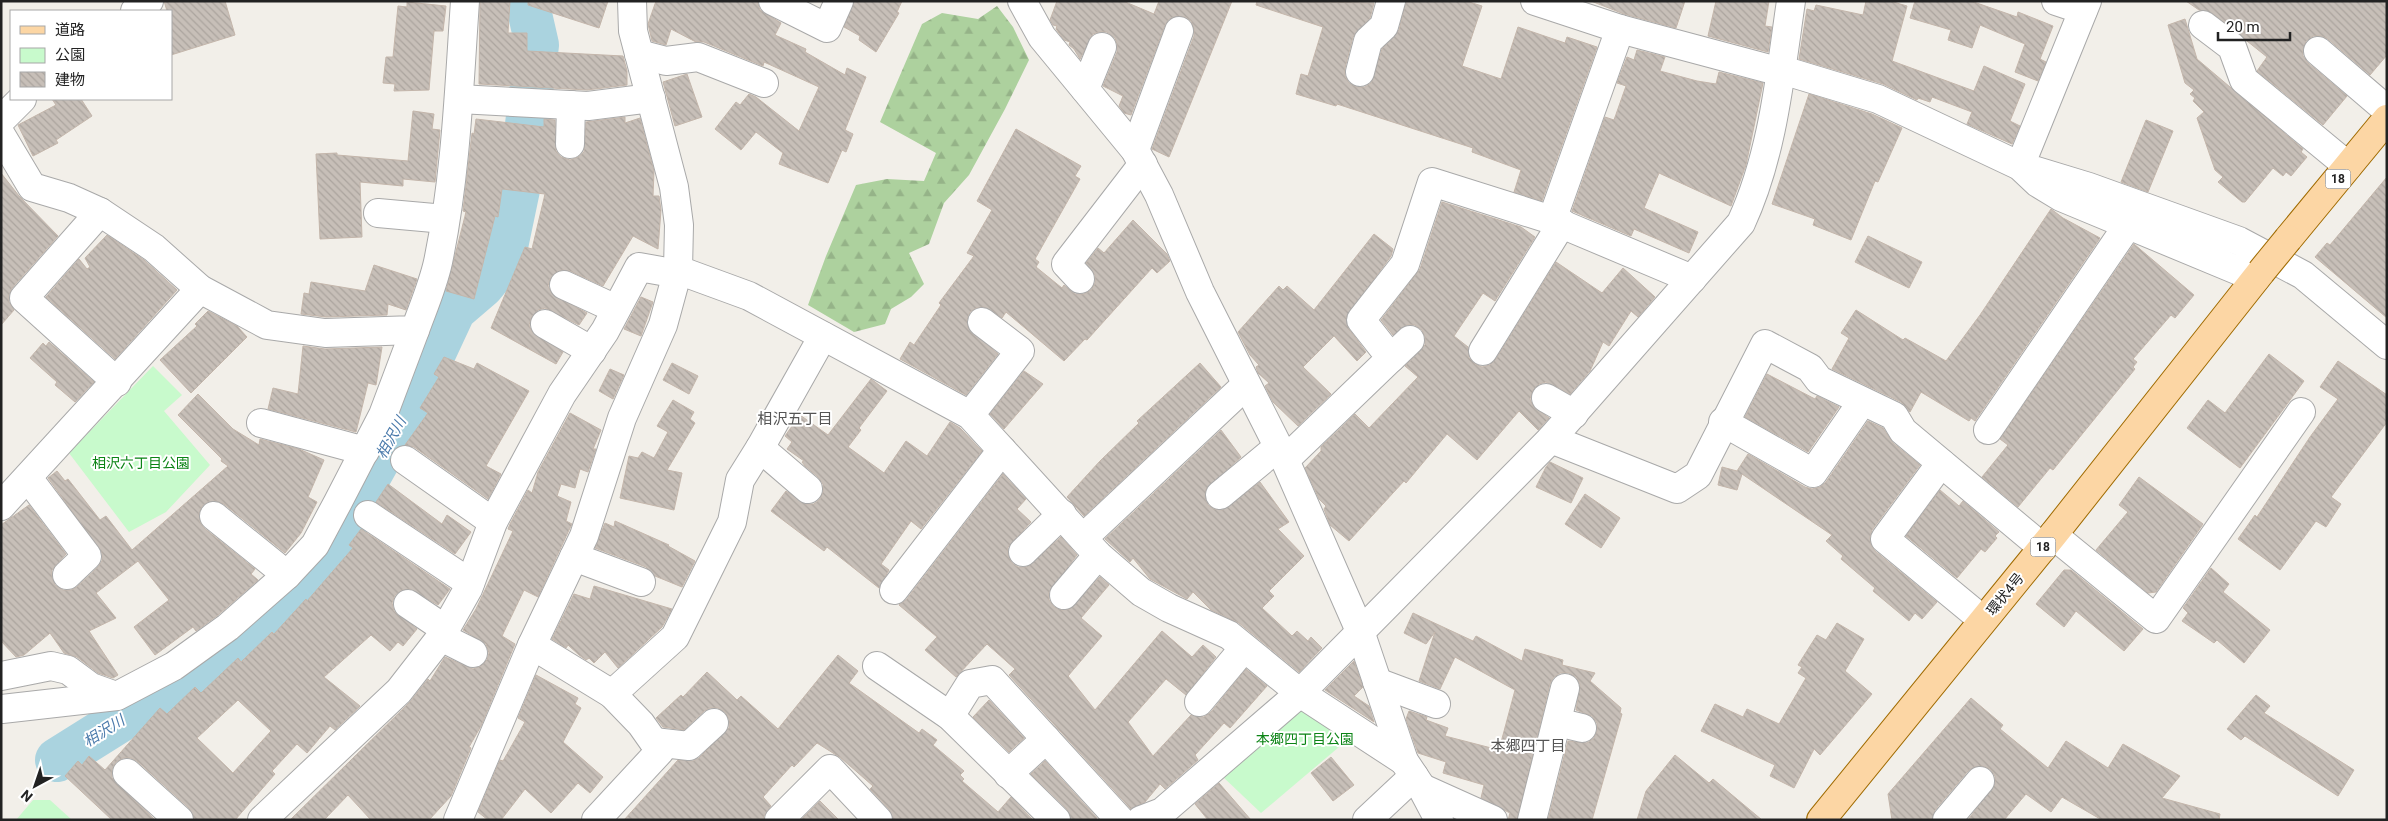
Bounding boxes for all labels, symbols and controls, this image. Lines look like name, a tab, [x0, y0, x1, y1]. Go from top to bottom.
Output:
legend	[10, 10, 172, 100]
scale bar	[2218, 10, 2290, 42]
text: 20 m	[2226, 18, 2260, 36]
text: 道路	[55, 21, 85, 39]
text: 公園	[55, 46, 85, 64]
text: 建物	[55, 71, 85, 89]
road number: 18	[2326, 170, 2350, 188]
district label: 相沢五丁目	[757, 410, 833, 428]
water label: 相沢川	[372, 412, 411, 462]
park label: 相沢六丁目公園	[92, 455, 190, 471]
road number: 18	[2030, 538, 2056, 556]
street label: 環状4号	[1983, 570, 2027, 618]
water label: 相沢川	[80, 710, 130, 751]
park label: 本郷四丁目公園	[1256, 731, 1354, 747]
district label: 本郷四丁目	[1490, 737, 1566, 755]
north arrow	[10, 761, 60, 811]
text: N	[18, 787, 36, 805]

